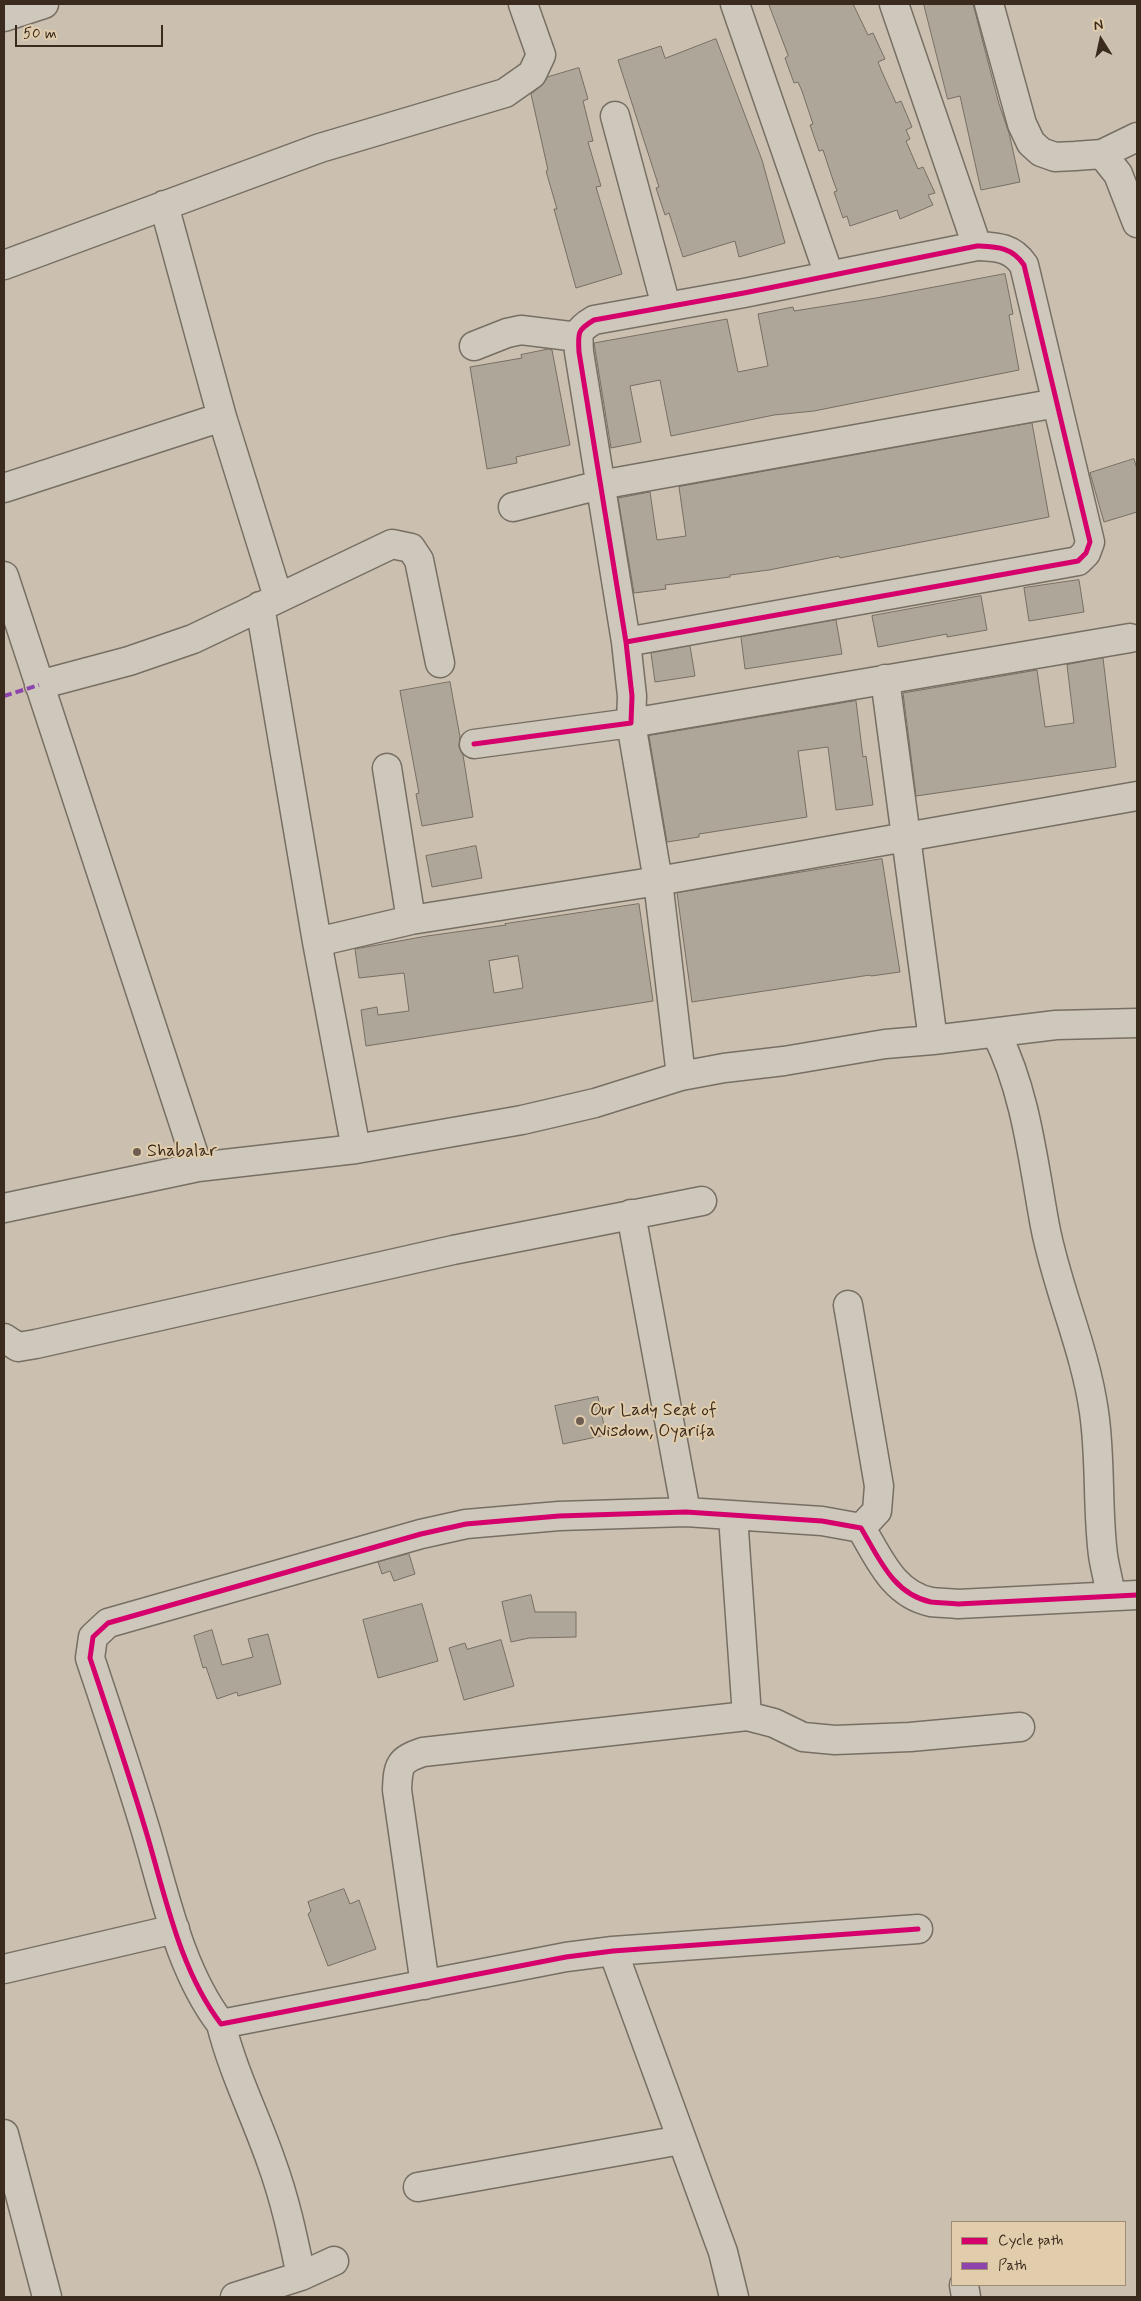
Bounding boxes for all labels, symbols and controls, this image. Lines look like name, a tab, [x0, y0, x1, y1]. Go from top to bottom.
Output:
scale bar	[18, 15, 165, 47]
north arrow	[1076, 15, 1126, 65]
text: N	[1092, 16, 1105, 35]
text: 50 m	[23, 24, 57, 44]
place label: Shabalar	[147, 1141, 217, 1163]
marker: Shabalar	[131, 1146, 143, 1158]
place label: Our Lady Seat of Wisdom, Oyarifa	[590, 1400, 717, 1442]
marker: Our Lady Seat of Wisdom, Oyarifa	[574, 1415, 586, 1427]
legend	[951, 2221, 1126, 2286]
text: Cycle path	[998, 2231, 1063, 2251]
text: Path	[998, 2256, 1027, 2276]

